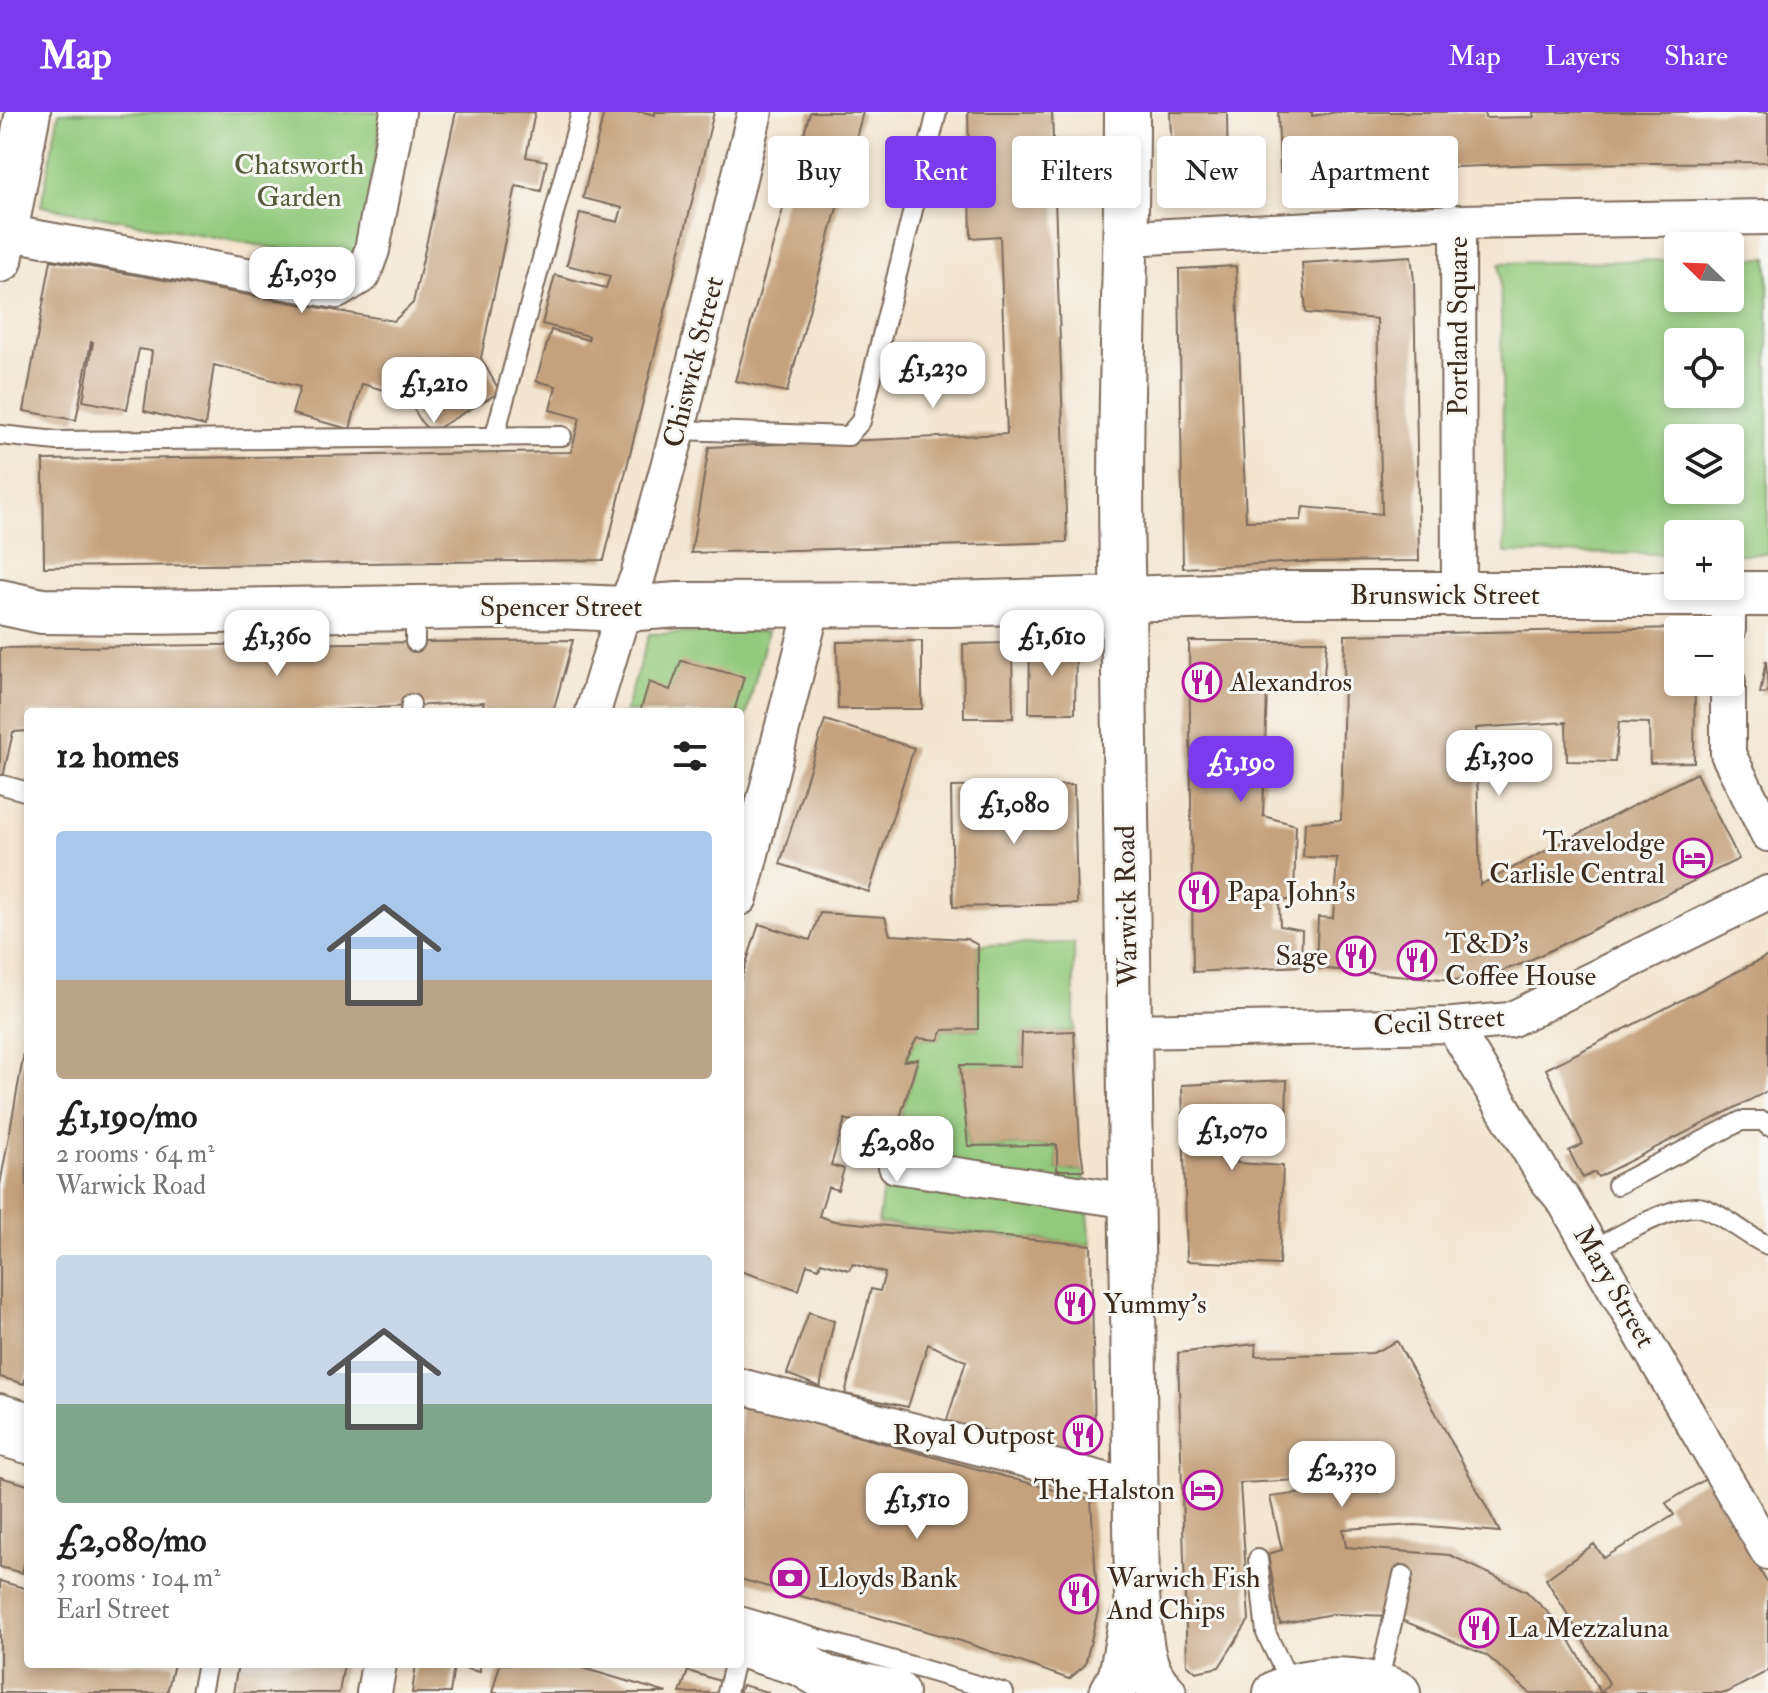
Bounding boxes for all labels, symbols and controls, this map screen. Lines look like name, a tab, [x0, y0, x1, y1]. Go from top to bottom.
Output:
text: Map	[40, 32, 111, 80]
text: Map	[1448, 39, 1501, 74]
text: Layers	[1545, 39, 1620, 74]
text: Share	[1664, 39, 1728, 74]
chip: Buy	[768, 136, 869, 208]
chip: Rent	[885, 136, 996, 208]
chip: Filters	[1012, 136, 1141, 208]
chip: New	[1157, 136, 1266, 208]
chip: Apartment	[1282, 136, 1458, 208]
park label: Chatsworth Garden	[234, 148, 364, 215]
north arrow	[1664, 232, 1744, 312]
map controls	[1664, 232, 1744, 696]
street label: Portland Square	[1441, 236, 1476, 416]
pin: £1,030	[237, 247, 367, 315]
text: £1,030	[267, 257, 337, 289]
street label: Chiswick Street	[656, 273, 732, 451]
button: locate	[1664, 328, 1744, 408]
pin: £1,230	[868, 342, 998, 410]
text: £1,230	[898, 352, 968, 384]
pin: £1,210	[369, 357, 499, 425]
text: £1,210	[400, 367, 468, 399]
button: layers	[1664, 424, 1744, 504]
button: +	[1664, 520, 1744, 600]
street label: Brunswick Street	[1350, 578, 1540, 613]
street label: Spencer Street	[480, 590, 642, 625]
pin: £1,360	[212, 610, 342, 678]
pin: £1,610	[987, 610, 1117, 678]
button: −	[1664, 616, 1744, 696]
text: £1,360	[242, 620, 312, 652]
text: £1,610	[1018, 620, 1086, 652]
restaurant icon: Alexandros	[1181, 661, 1223, 703]
place label: Alexandros	[1229, 665, 1352, 700]
pin: £1,300	[1434, 730, 1564, 798]
icon: filters	[668, 734, 712, 778]
text: 12 homes	[56, 735, 179, 778]
pin: £1,190	[1176, 736, 1306, 804]
text: £1,300	[1464, 740, 1534, 772]
text: £1,190	[1207, 746, 1275, 778]
pin: £1,080	[949, 778, 1079, 846]
text: £1,080	[978, 788, 1050, 820]
street label: Warwick Road	[1108, 825, 1146, 988]
place label: Travelodge Carlisle Central	[1489, 825, 1665, 892]
hotel icon: Travelodge Carlisle Central	[1672, 837, 1714, 879]
restaurant icon: Papa John's	[1178, 871, 1220, 913]
place label: Papa John's	[1227, 875, 1355, 910]
icon: home	[312, 883, 456, 1027]
place label: T&D's Coffee House	[1445, 927, 1596, 994]
restaurant icon: Sage	[1335, 935, 1377, 977]
place label: Sage	[1275, 939, 1328, 974]
restaurant icon: T&D's Coffee House	[1396, 939, 1438, 981]
street label: Cecil Street	[1372, 1000, 1506, 1044]
text: £1,190/mo	[56, 1095, 197, 1138]
pin: £1,070	[1167, 1104, 1297, 1172]
text: £1,070	[1196, 1114, 1268, 1146]
pin: £2,080	[832, 1116, 962, 1184]
text: £2,080	[859, 1126, 935, 1158]
text: 2 rooms · 64 m²	[56, 1138, 215, 1170]
text: Warwick Road	[56, 1170, 206, 1202]
street label: Mary Street	[1565, 1220, 1663, 1354]
restaurant icon: Yummy's	[1054, 1283, 1096, 1325]
place label: Yummy's	[1103, 1287, 1207, 1322]
icon: home	[312, 1307, 456, 1451]
restaurant icon: Royal Outpost	[1062, 1414, 1104, 1456]
place label: Royal Outpost	[893, 1418, 1055, 1453]
pin: £2,330	[1277, 1441, 1407, 1509]
text: £2,330	[1307, 1451, 1377, 1483]
hotel icon: The Halston	[1182, 1469, 1224, 1511]
pin: £1,510	[852, 1473, 982, 1541]
place label: The Halston	[1034, 1473, 1175, 1508]
text: £1,510	[884, 1483, 950, 1515]
text: £2,080/mo	[56, 1519, 206, 1562]
bank icon: Lloyds Bank	[769, 1557, 811, 1599]
place label: Lloyds Bank	[818, 1561, 958, 1596]
place label: Warwich Fish And Chips	[1106, 1561, 1261, 1628]
text: 3 rooms · 104 m²	[56, 1562, 221, 1594]
restaurant icon: Warwich Fish And Chips	[1058, 1573, 1100, 1615]
text: Earl Street	[56, 1594, 170, 1626]
restaurant icon: La Mezzaluna	[1458, 1607, 1500, 1649]
place label: La Mezzaluna	[1507, 1611, 1670, 1646]

